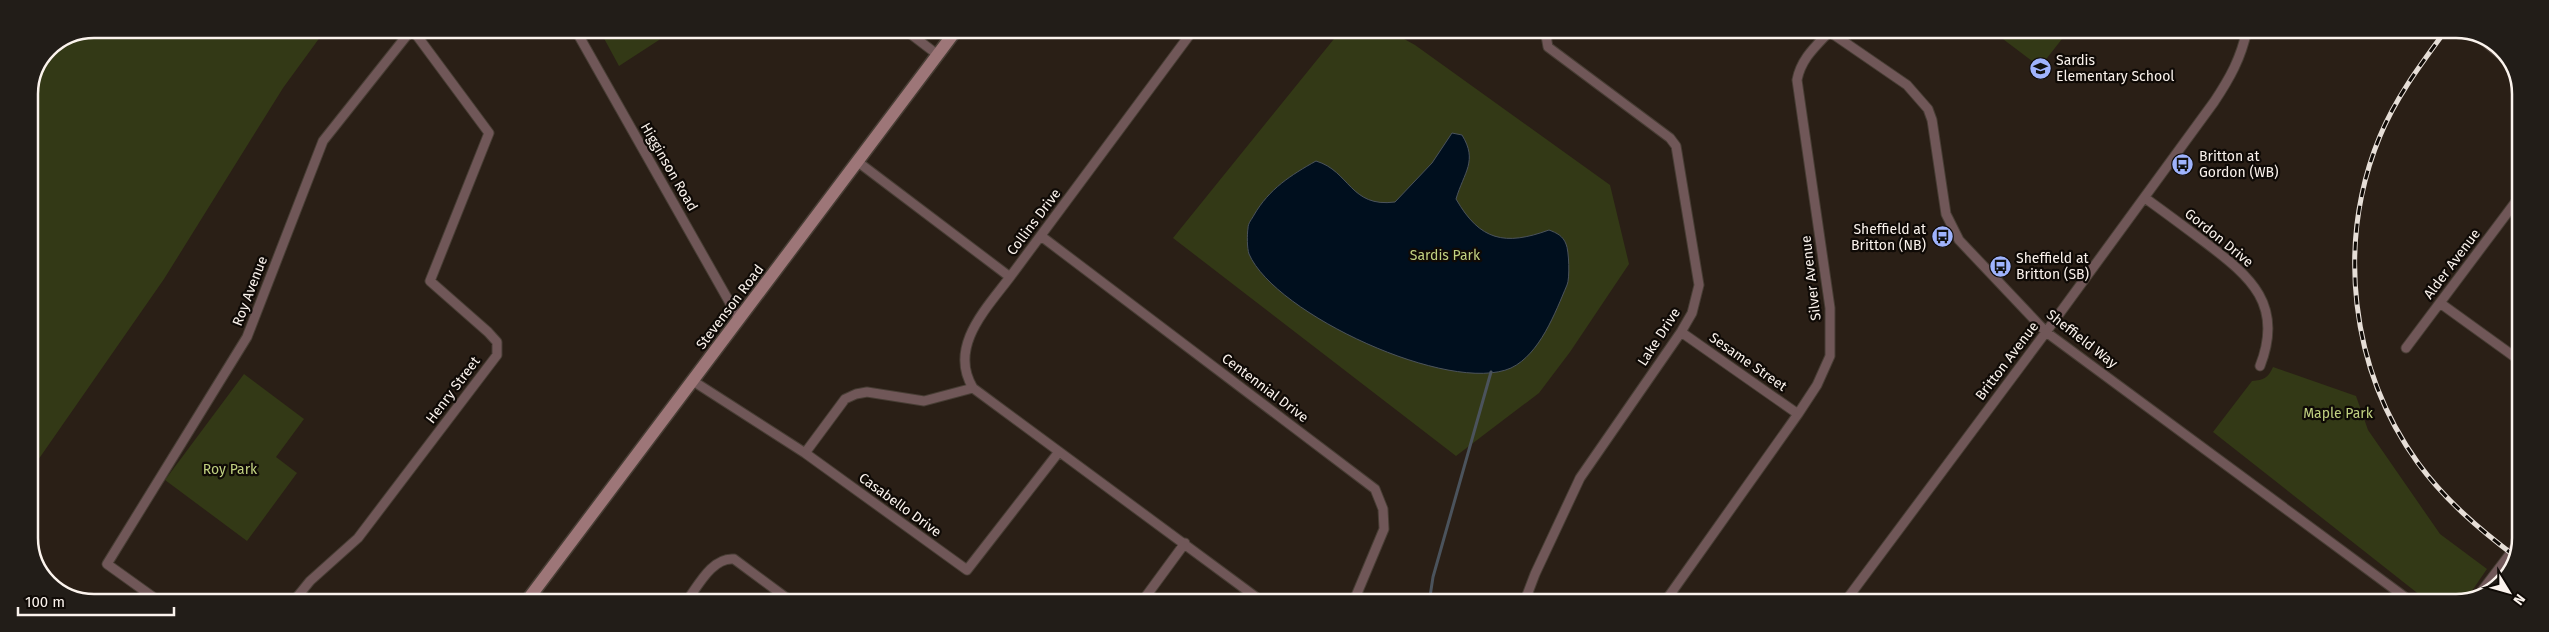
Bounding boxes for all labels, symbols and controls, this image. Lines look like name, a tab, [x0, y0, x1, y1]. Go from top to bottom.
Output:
place label: Sardis Elementary School	[2056, 52, 2174, 85]
school or university icon: Sardis Elementary School	[2028, 56, 2052, 80]
street label: Higginson Road	[637, 120, 701, 214]
place label: Britton at Gordon (WB)	[2199, 148, 2279, 181]
bus stop icon: Britton at Gordon (WB)	[2171, 152, 2195, 176]
street label: Collins Drive	[1003, 185, 1065, 259]
street label: Gordon Drive	[2181, 205, 2257, 271]
place label: Sheffield at Britton (NB)	[1851, 221, 1927, 254]
bus stop icon: Sheffield at Britton (NB)	[1930, 225, 1954, 249]
street label: Alder Avenue	[2420, 225, 2484, 303]
street label: Silver Avenue	[1797, 234, 1825, 322]
park label: Sardis Park	[1410, 247, 1481, 264]
place label: Sheffield at Britton (SB)	[2016, 250, 2090, 283]
street label: Roy Avenue	[229, 254, 271, 328]
bus stop icon: Sheffield at Britton (SB)	[1988, 254, 2012, 278]
street label: Stevenson Road	[693, 261, 767, 353]
street label: Lake Drive	[1634, 305, 1684, 369]
street label: Sheffield Way	[2043, 306, 2121, 372]
street label: Britton Avenue	[1972, 318, 2042, 404]
street label: Sesame Street	[1706, 329, 1791, 395]
street label: Centennial Drive	[1218, 350, 1312, 426]
street label: Henry Street	[422, 352, 484, 427]
park label: Maple Park	[2303, 405, 2374, 422]
park label: Roy Park	[203, 461, 258, 478]
street label: Casabello Drive	[855, 469, 945, 541]
north arrow	[2484, 567, 2534, 617]
scale bar	[18, 584, 174, 616]
text: N	[2509, 591, 2529, 608]
text: 100 m	[25, 593, 65, 611]

